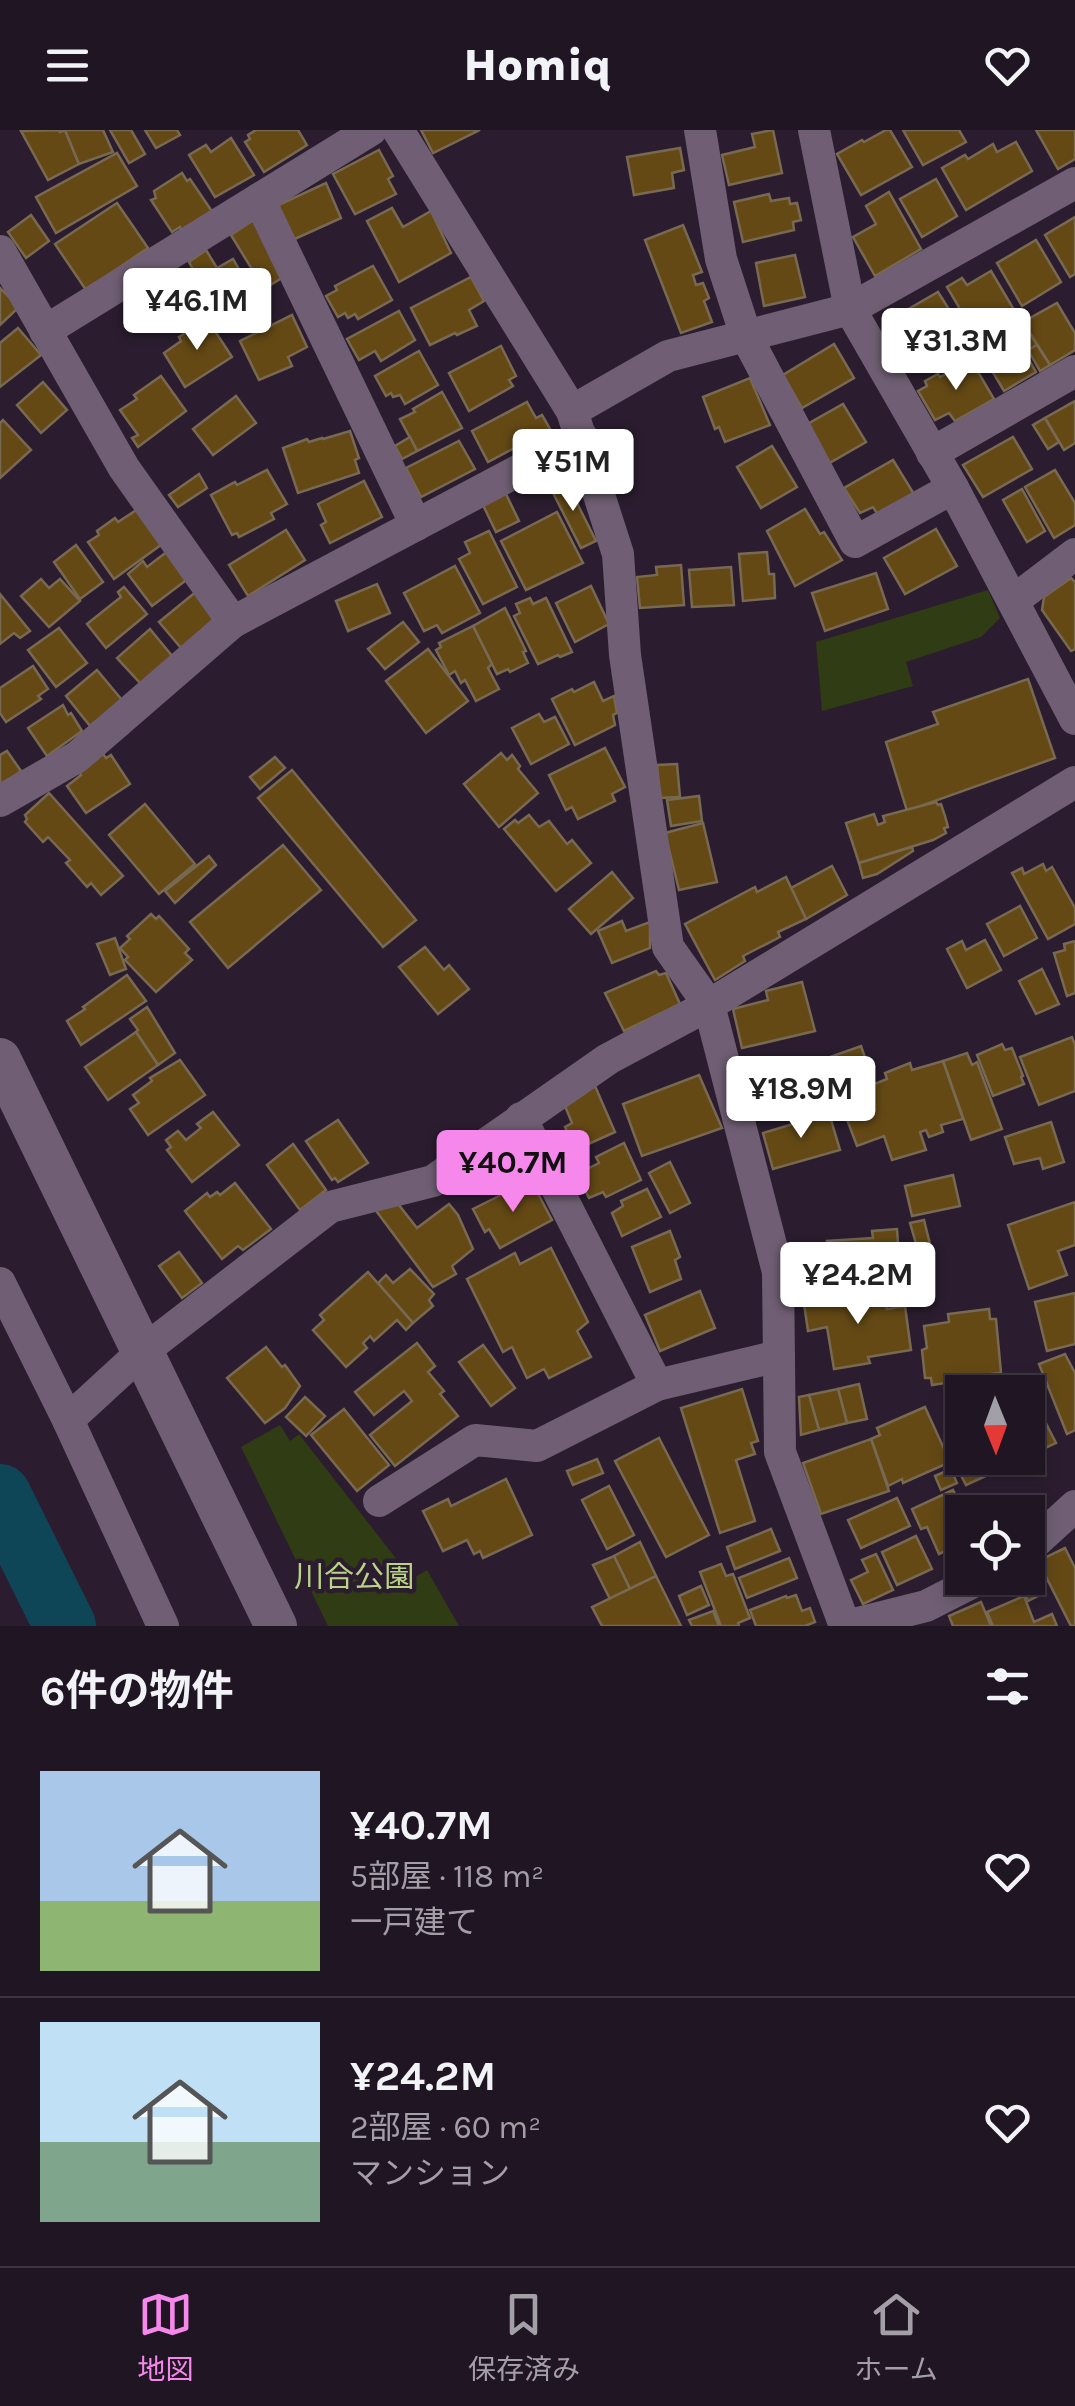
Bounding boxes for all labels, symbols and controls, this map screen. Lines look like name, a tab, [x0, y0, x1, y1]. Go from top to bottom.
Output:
icon: menu	[40, 38, 95, 93]
icon: heart	[980, 38, 1035, 93]
text: Homiq	[463, 39, 612, 91]
pin: ¥46.1M	[116, 268, 278, 353]
text: ¥46.1M	[145, 282, 249, 319]
pin: ¥31.3M	[875, 308, 1037, 393]
text: ¥31.3M	[904, 322, 1008, 359]
pin: ¥51M	[514, 429, 632, 514]
text: ¥51M	[535, 443, 611, 480]
pin: ¥18.9M	[720, 1056, 882, 1141]
text: ¥18.9M	[748, 1070, 854, 1107]
pin: ¥40.7M	[432, 1130, 594, 1215]
text: ¥40.7M	[459, 1144, 567, 1181]
pin: ¥24.2M	[777, 1242, 939, 1327]
text: ¥24.2M	[802, 1256, 914, 1293]
north arrow	[945, 1375, 1045, 1475]
map controls	[945, 1375, 1045, 1595]
button: locate	[945, 1495, 1045, 1595]
park label: 川合公園	[294, 1559, 414, 1595]
icon: filters	[980, 1659, 1035, 1714]
text: 6件の物件	[40, 1666, 234, 1716]
text: ¥40.7M	[350, 1800, 493, 1850]
icon: home	[120, 1811, 240, 1931]
icon: heart	[980, 1844, 1035, 1899]
text: 5部屋 · 118 m²	[350, 1858, 544, 1895]
text: 一戸建て	[350, 1904, 478, 1941]
text: ¥24.2M	[350, 2051, 496, 2101]
icon: home	[120, 2062, 240, 2182]
icon: heart	[980, 2095, 1035, 2150]
text: 2部屋 · 60 m²	[350, 2109, 541, 2146]
text: マンション	[350, 2155, 510, 2192]
tab: 地図	[137, 2287, 193, 2387]
tab: 保存済み	[468, 2287, 580, 2387]
tab: ホーム	[855, 2287, 938, 2387]

